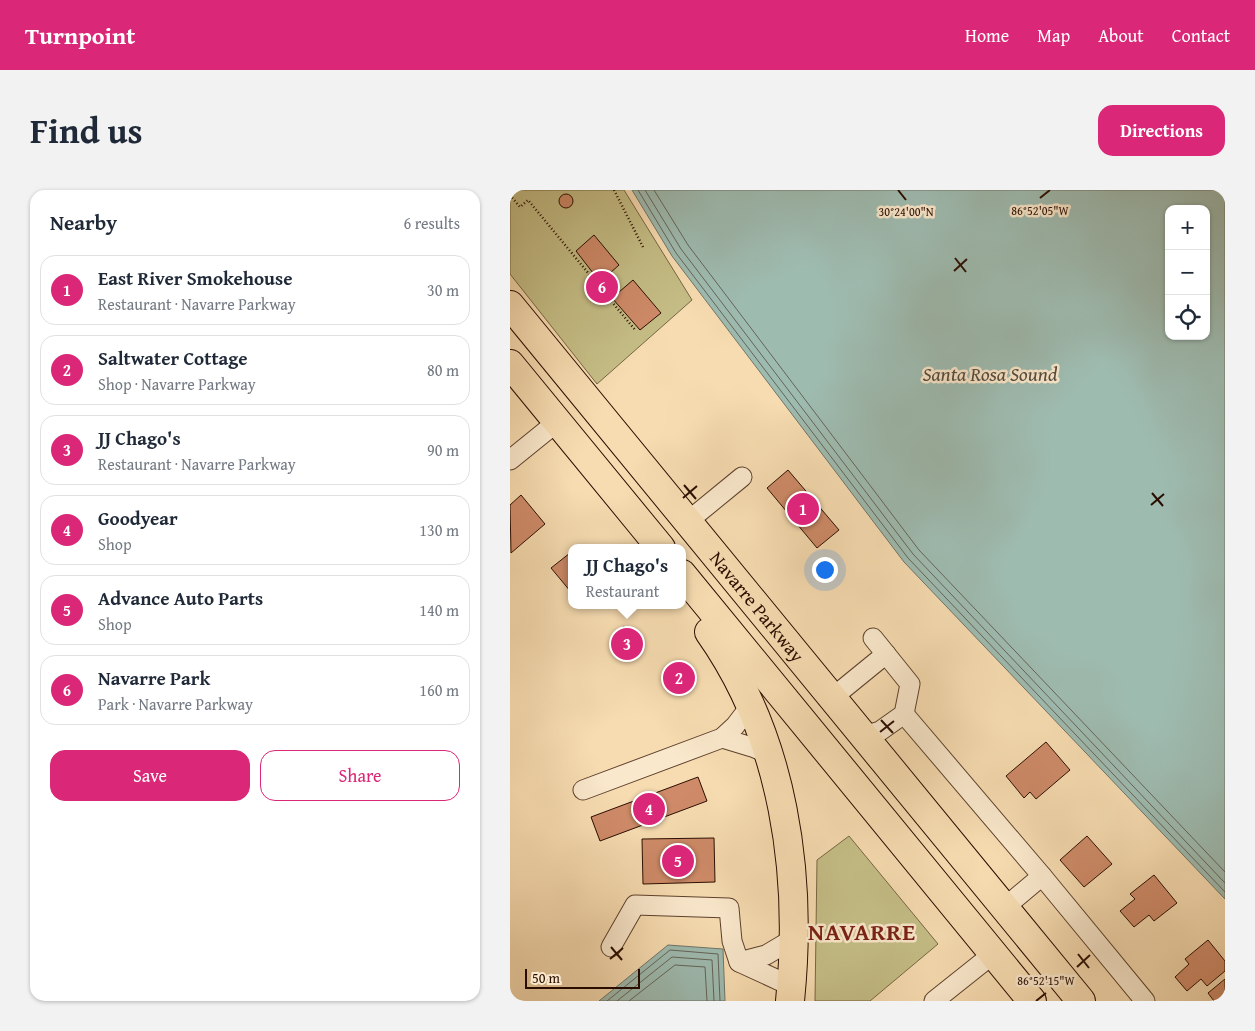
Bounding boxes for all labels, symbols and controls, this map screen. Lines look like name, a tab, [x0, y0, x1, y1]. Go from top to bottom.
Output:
text: Turnpoint	[25, 18, 135, 53]
text: Home	[965, 22, 1009, 49]
text: Map	[1037, 22, 1070, 49]
text: About	[1098, 22, 1144, 49]
text: Contact	[1172, 22, 1230, 49]
text: Find us	[30, 105, 143, 156]
button: Directions	[1098, 105, 1225, 156]
text: 86°52'05"W	[1011, 202, 1070, 219]
text: 30°24'00"N	[878, 203, 934, 220]
map controls	[1165, 205, 1210, 340]
button: +	[1165, 205, 1210, 250]
text: Nearby	[50, 207, 117, 238]
text: 6 results	[403, 211, 460, 235]
button: −	[1165, 250, 1210, 295]
text: East River Smokehouse	[98, 264, 293, 292]
pin: 6	[586, 268, 618, 306]
text: 1	[63, 278, 71, 302]
text: 30 m	[427, 278, 459, 302]
text: Restaurant · Navarre Parkway	[98, 292, 296, 316]
button: locate	[1165, 295, 1210, 340]
text: Saltwater Cottage	[98, 344, 248, 372]
text: 2	[63, 358, 71, 382]
text: 80 m	[427, 358, 459, 382]
water label: Santa Rosa Sound	[922, 359, 1058, 388]
text: Shop · Navarre Parkway	[98, 372, 256, 396]
text: JJ Chago's	[98, 424, 181, 452]
text: 3	[63, 438, 71, 462]
text: 90 m	[427, 438, 459, 462]
text: Restaurant · Navarre Parkway	[98, 452, 296, 476]
pin: 1	[787, 490, 819, 528]
text: Goodyear	[98, 504, 178, 532]
text: 4	[63, 518, 71, 542]
text: 130 m	[419, 518, 459, 542]
text: Shop	[98, 532, 132, 556]
popup	[568, 544, 686, 609]
street label: Navarre Parkway	[703, 545, 812, 668]
text: JJ Chago's	[586, 551, 668, 579]
your location	[812, 557, 838, 583]
text: Restaurant	[586, 579, 659, 603]
text: Advance Auto Parts	[98, 584, 263, 612]
text: 5	[63, 598, 71, 622]
text: 140 m	[419, 598, 459, 622]
text: Shop	[98, 612, 132, 636]
pin: 3	[611, 625, 643, 663]
pin: 2	[663, 659, 695, 697]
text: Navarre Park	[98, 664, 210, 692]
text: 6	[63, 678, 71, 702]
text: 160 m	[419, 678, 459, 702]
text: Park · Navarre Parkway	[98, 692, 253, 716]
button: Save	[50, 750, 250, 801]
button: Share	[260, 750, 460, 801]
pin: 4	[633, 790, 665, 828]
pin: 5	[662, 842, 694, 880]
district label: NAVARRE	[808, 914, 916, 949]
scale bar	[525, 966, 640, 989]
text: 50 m	[532, 968, 560, 988]
text: 86°52'15"W	[1017, 972, 1076, 989]

